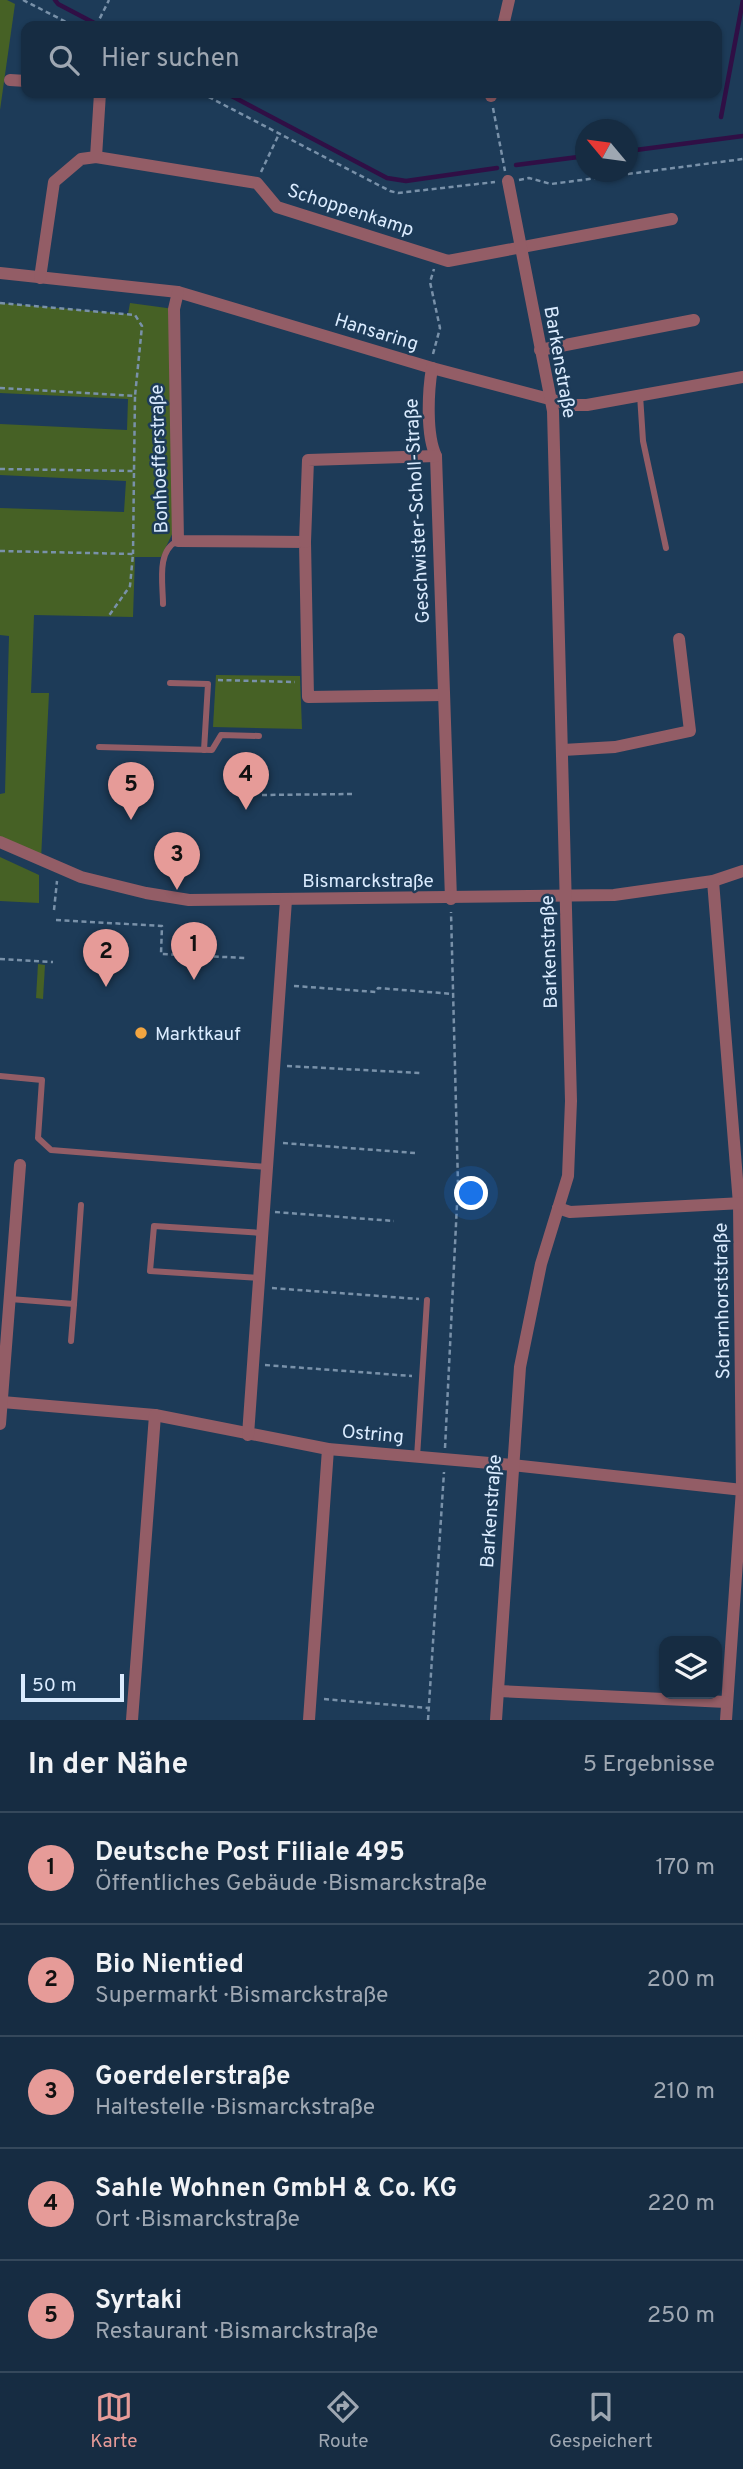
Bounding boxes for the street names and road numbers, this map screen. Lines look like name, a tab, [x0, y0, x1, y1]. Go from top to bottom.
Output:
street label: Schoppenkamp	[284, 179, 417, 243]
street label: Barkenstraße	[537, 304, 581, 420]
street label: Hansaring	[332, 309, 421, 357]
street label: Bonhoefferstraße	[145, 384, 175, 534]
street label: Geschwister-Scholl-Straße	[400, 398, 436, 624]
street label: Bismarckstraße	[302, 870, 434, 894]
street label: Barkenstraße	[536, 895, 564, 1009]
street label: Scharnhorststraße	[710, 1222, 736, 1380]
street label: Ostring	[341, 1420, 405, 1450]
street label: Barkenstraße	[476, 1454, 508, 1569]

